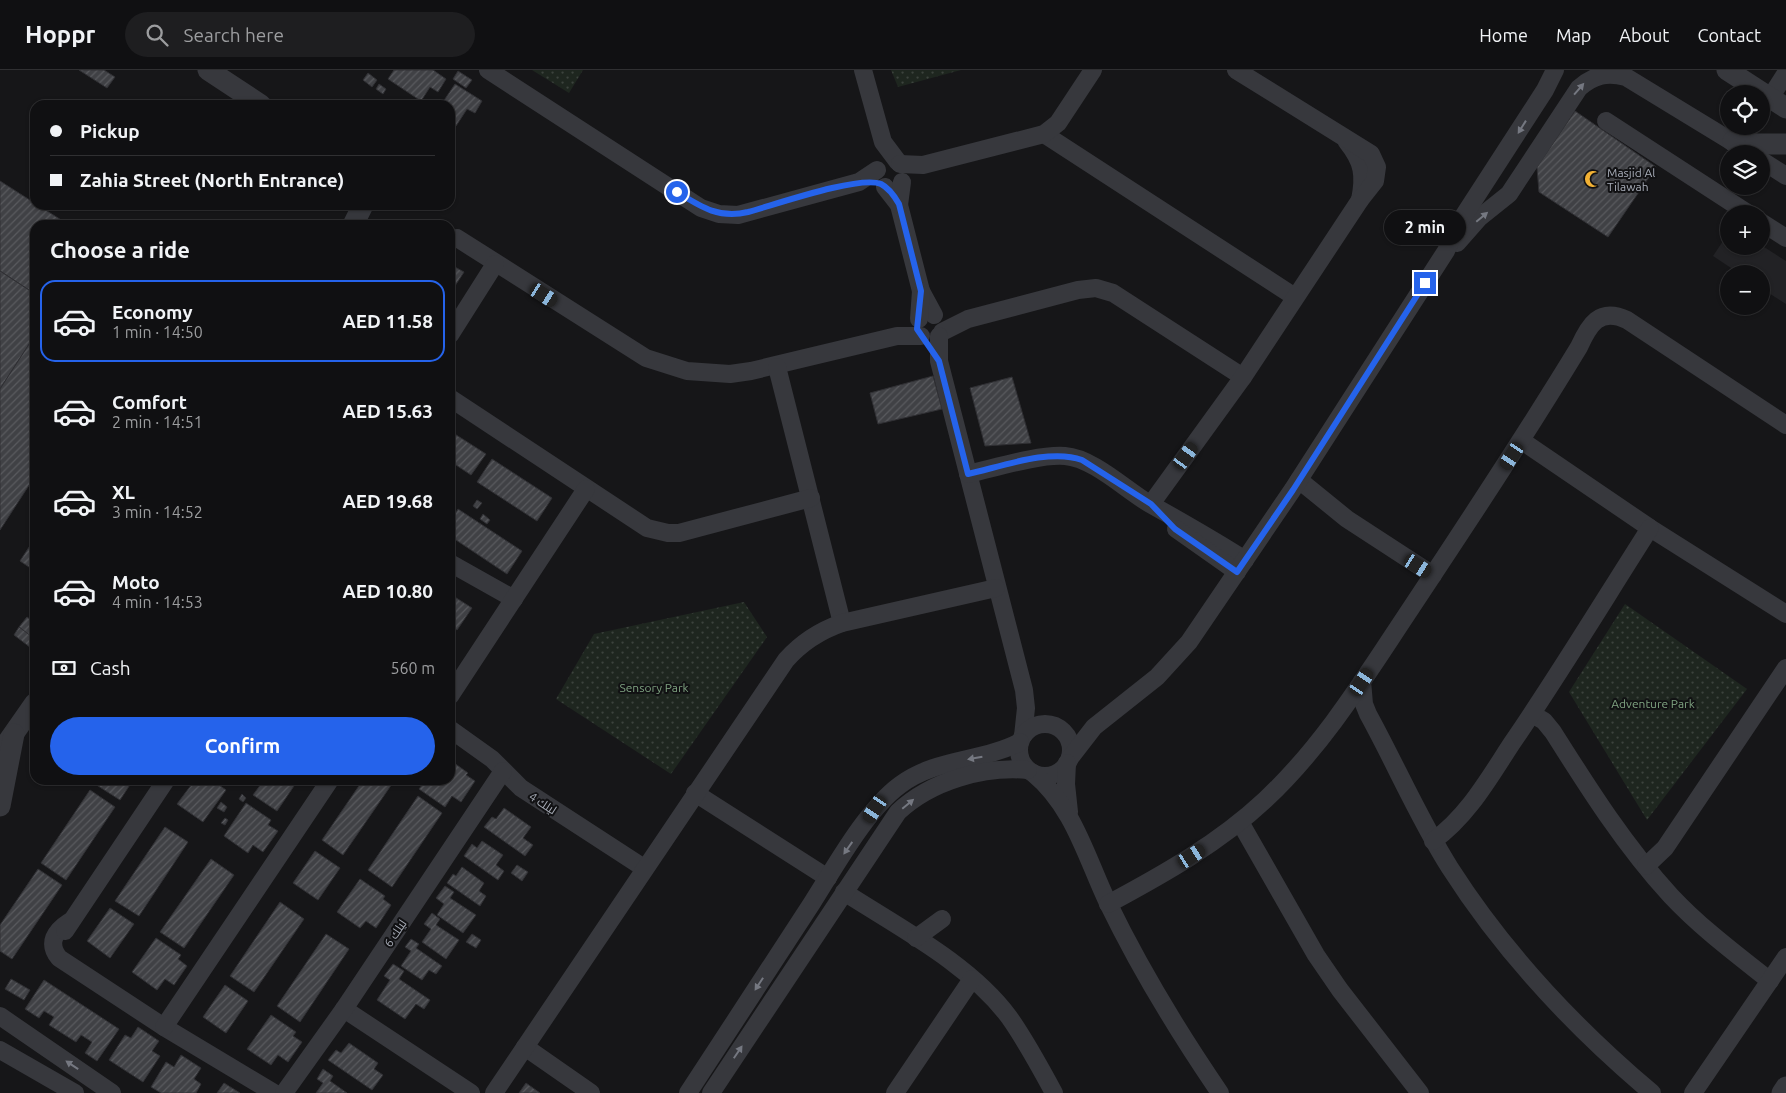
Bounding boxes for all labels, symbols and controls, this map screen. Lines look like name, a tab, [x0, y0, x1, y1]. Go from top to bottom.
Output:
search box	[125, 12, 475, 57]
text: Hoppr	[25, 21, 95, 48]
icon: search	[143, 21, 171, 49]
text: Search here	[183, 24, 284, 46]
text: Home	[1479, 25, 1528, 45]
text: Map	[1556, 25, 1591, 45]
text: About	[1619, 25, 1669, 45]
text: Contact	[1697, 25, 1761, 45]
one-way arrow	[1574, 83, 1585, 96]
map controls	[1720, 85, 1770, 315]
button: locate	[1720, 85, 1770, 135]
text: Pickup	[80, 120, 140, 142]
one-way arrow	[1517, 120, 1526, 134]
button: layers	[1720, 145, 1770, 195]
place label: Masjid Al Tilawah	[1607, 166, 1655, 193]
text: Zahia Street (North Entrance)	[80, 169, 344, 191]
mosque icon: Masjid Al Tilawah	[1583, 169, 1603, 189]
route start	[666, 181, 688, 203]
button: +	[1720, 205, 1770, 255]
callout: 2 min	[1384, 210, 1466, 246]
one-way arrow	[1475, 211, 1487, 223]
text: 2 min	[1405, 218, 1445, 236]
text: Choose a ride	[50, 237, 190, 262]
button: −	[1720, 265, 1770, 315]
route end	[1414, 272, 1436, 294]
car	[527, 281, 560, 309]
icon: car	[52, 299, 97, 344]
text: Economy	[112, 301, 193, 323]
text: AED 11.58	[342, 310, 433, 332]
text: 1 min · 14:50	[112, 323, 203, 341]
icon: car	[52, 389, 97, 434]
text: Comfort	[112, 391, 187, 413]
text: AED 15.63	[342, 400, 433, 422]
text: 2 min · 14:51	[112, 413, 203, 431]
car	[1171, 439, 1200, 473]
car	[1497, 439, 1526, 473]
icon: car	[52, 479, 97, 524]
text: XL	[112, 481, 135, 503]
text: AED 19.68	[342, 490, 433, 512]
text: 3 min · 14:52	[112, 503, 203, 521]
car	[1401, 552, 1434, 580]
icon: car	[52, 569, 97, 614]
text: Moto	[112, 571, 160, 593]
text: AED 10.80	[342, 580, 433, 602]
text: 4 min · 14:53	[112, 593, 203, 611]
icon: cash	[50, 654, 78, 682]
text: Cash	[90, 657, 131, 679]
text: 560 m	[390, 659, 435, 677]
car	[1347, 665, 1376, 699]
park label: Sensory Park	[619, 681, 689, 694]
park label: Adventure Park	[1611, 697, 1695, 710]
button: Confirm	[50, 717, 435, 775]
one-way arrow	[966, 755, 982, 763]
street label: ليلك 4	[526, 789, 559, 817]
car	[860, 792, 889, 826]
one-way arrow	[902, 798, 915, 809]
one-way arrow	[843, 842, 853, 855]
car	[1175, 842, 1208, 870]
street label: ليلك 6	[381, 917, 410, 950]
one-way arrow	[754, 977, 764, 991]
one-way arrow	[733, 1046, 742, 1059]
one-way arrow	[65, 1060, 78, 1070]

